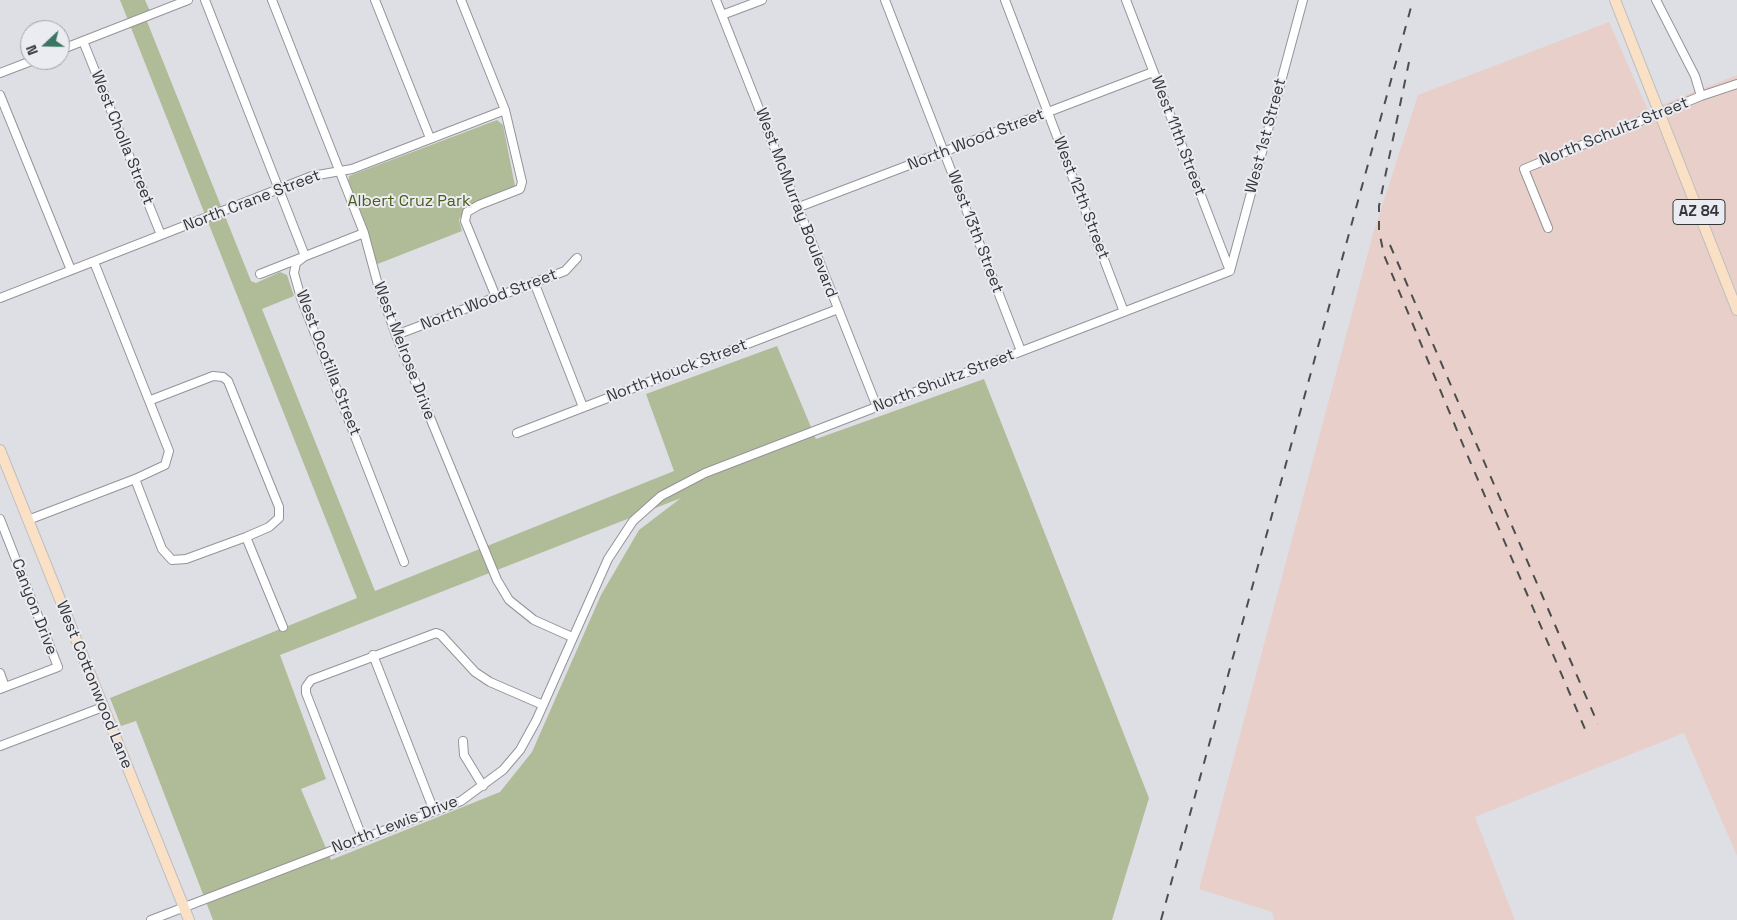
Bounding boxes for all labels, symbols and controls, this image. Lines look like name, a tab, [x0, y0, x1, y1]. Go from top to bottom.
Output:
north arrow	[20, 20, 70, 70]
text: N	[22, 42, 42, 58]
street label: West Cholla Street	[86, 68, 158, 208]
street label: West 11th Street	[1146, 73, 1210, 199]
street label: West 1st Street	[1241, 76, 1291, 196]
street label: North Schultz Street	[1537, 93, 1691, 171]
street label: West McMurray Boulevard	[751, 105, 841, 301]
street label: North Wood Street	[905, 105, 1047, 175]
street label: West 12th Street	[1049, 134, 1113, 262]
street label: North Crane Street	[181, 166, 323, 236]
street label: West 13th Street	[943, 168, 1007, 296]
park label: Albert Cruz Park	[347, 192, 471, 212]
road number: AZ 84	[1673, 200, 1725, 224]
street label: North Wood Street	[418, 265, 560, 335]
street label: West Melrose Drive	[369, 279, 439, 423]
street label: West Ocotilla Street	[291, 288, 365, 438]
street label: North Houck Street	[604, 335, 750, 407]
street label: North Shultz Street	[871, 345, 1017, 417]
street label: Canyon Drive	[7, 556, 61, 658]
street label: West Cottonwood Lane	[52, 598, 136, 772]
street label: North Lewis Drive	[329, 792, 461, 858]

